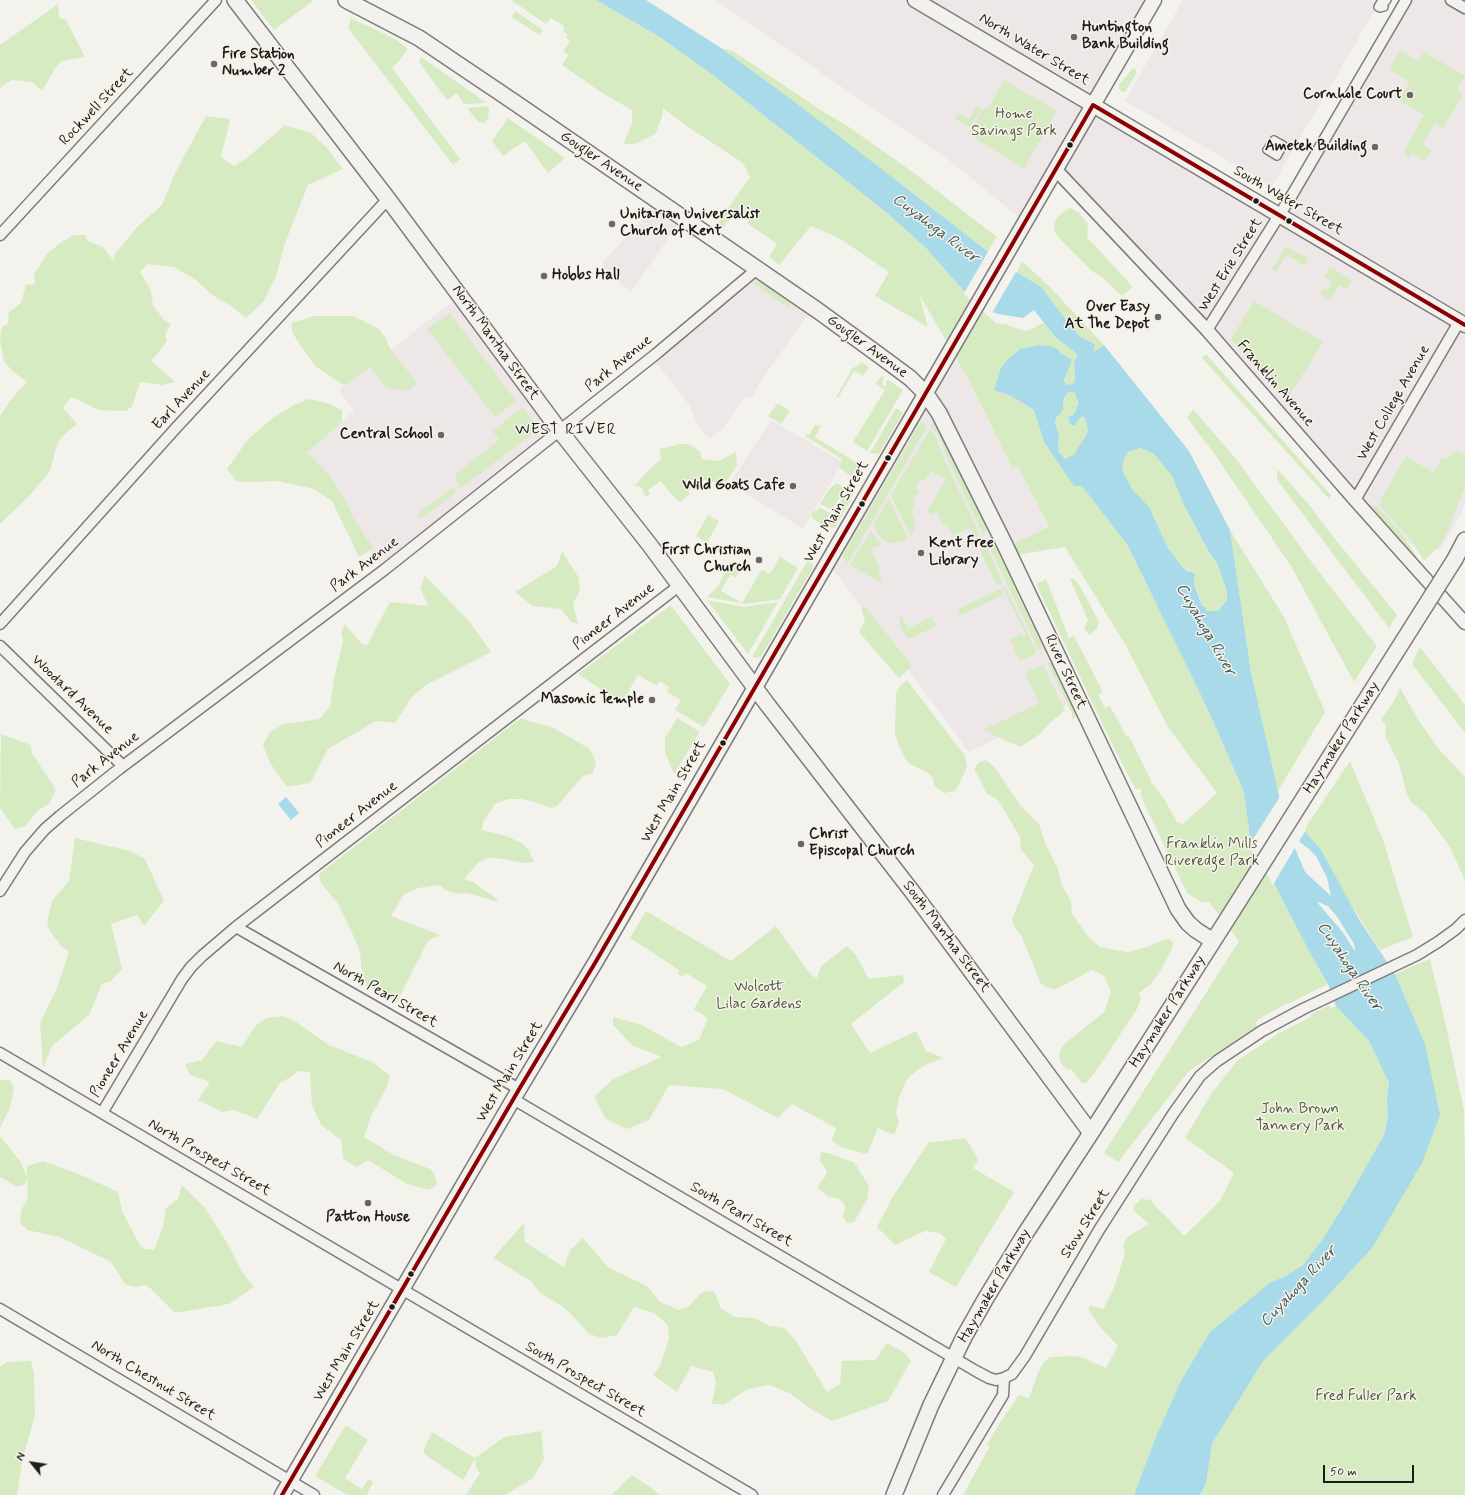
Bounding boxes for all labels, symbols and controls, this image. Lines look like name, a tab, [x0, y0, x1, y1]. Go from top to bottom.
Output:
street label: North Water Street	[975, 10, 1093, 90]
place label: Huntington Bank Building	[1082, 19, 1169, 54]
marker: Huntington Bank Building	[1069, 32, 1079, 42]
place label: Fire Station Number 2	[222, 46, 295, 81]
marker: Fire Station Number 2	[209, 59, 219, 69]
street label: Rockwell Street	[56, 64, 138, 150]
place label: Cornhole Court	[1303, 86, 1402, 104]
marker: Cornhole Court	[1405, 90, 1415, 100]
park label: Home Savings Park	[971, 106, 1057, 141]
street label: Gougler Avenue	[556, 128, 646, 196]
place label: Ametek Building	[1265, 138, 1367, 156]
unlabelled marker	[1065, 140, 1075, 150]
marker: Ametek Building	[1370, 142, 1380, 152]
street label: South Water Street	[1230, 162, 1346, 240]
water label: Cuyahoga River	[888, 190, 982, 268]
unlabelled marker	[1251, 196, 1261, 206]
place label: Unitarian Universalist Church of Kent	[620, 206, 760, 241]
street label: West Erie Street	[1195, 215, 1267, 315]
unlabelled marker	[1284, 216, 1294, 226]
marker: Unitarian Universalist Church of Kent	[607, 219, 617, 229]
place label: Hobbs Hall	[552, 267, 620, 285]
marker: Hobbs Hall	[539, 271, 549, 281]
street label: North Mantua Street	[447, 282, 543, 404]
place label: Over Easy At The Depot	[1065, 299, 1150, 334]
street label: Gougler Avenue	[823, 312, 911, 382]
marker: Over Easy At The Depot	[1153, 312, 1163, 322]
street label: Park Avenue	[582, 332, 656, 396]
street label: Franklin Avenue	[1233, 337, 1317, 431]
street label: West College Avenue	[1354, 342, 1434, 464]
street label: Earl Avenue	[149, 366, 215, 434]
district label: WEST RIVER	[512, 421, 620, 441]
place label: Central School	[340, 426, 433, 444]
marker: Central School	[436, 430, 446, 440]
unlabelled marker	[883, 453, 893, 463]
street label: West Main Street	[801, 458, 873, 566]
place label: Wild Goats Cafe	[682, 477, 785, 495]
marker: Wild Goats Cafe	[788, 481, 798, 491]
unlabelled marker	[857, 499, 867, 509]
street label: Park Avenue	[327, 533, 403, 597]
place label: Kent Free Library	[929, 535, 994, 570]
place label: First Christian Church	[662, 542, 751, 577]
marker: Kent Free Library	[916, 548, 926, 558]
marker: First Christian Church	[754, 555, 764, 565]
street label: Pioneer Avenue	[570, 580, 658, 654]
water label: Cuyahoga River	[1171, 580, 1239, 680]
street label: River Street	[1040, 632, 1090, 712]
street label: Woodard Avenue	[27, 651, 117, 739]
street label: Haymaker Parkway	[1300, 679, 1384, 797]
place label: Masonic Temple	[541, 691, 644, 709]
marker: Masonic Temple	[647, 695, 657, 705]
street label: Park Avenue	[69, 728, 143, 792]
street label: West Main Street	[638, 738, 710, 846]
unlabelled marker	[718, 738, 728, 748]
street label: Pioneer Avenue	[313, 778, 401, 852]
place label: Christ Episcopal Church	[809, 826, 915, 861]
park label: Franklin Mills Riveredge Park	[1165, 836, 1259, 871]
marker: Christ Episcopal Church	[796, 839, 806, 849]
street label: South Mantua Street	[898, 878, 994, 996]
water label: Cuyahoga River	[1312, 919, 1386, 1015]
street label: Haymaker Parkway	[1126, 953, 1210, 1071]
street label: North Pearl Street	[330, 958, 440, 1032]
park label: Wolcott Lilac Gardens	[716, 979, 802, 1014]
street label: Pioneer Avenue	[87, 1007, 153, 1101]
street label: West Main Street	[473, 1018, 547, 1126]
park label: John Brown Tannery Park	[1256, 1101, 1344, 1136]
street label: North Prospect Street	[145, 1116, 273, 1200]
street label: South Pearl Street	[687, 1178, 795, 1252]
street label: Stow Street	[1058, 1186, 1114, 1262]
marker: Patton House	[363, 1198, 373, 1208]
place label: Patton House	[326, 1209, 410, 1227]
street label: Haymaker Parkway	[955, 1226, 1035, 1346]
water label: Cuyahoga River	[1257, 1243, 1341, 1331]
unlabelled marker	[406, 1269, 416, 1279]
street label: West Main Street	[310, 1297, 384, 1405]
unlabelled marker	[387, 1302, 397, 1312]
street label: North Chestnut Street	[88, 1337, 218, 1425]
street label: South Prospect Street	[521, 1338, 649, 1422]
park label: Fred Fuller Park	[1315, 1388, 1417, 1406]
north arrow	[12, 1443, 52, 1483]
text: N	[14, 1450, 29, 1464]
scale bar	[1325, 1457, 1416, 1483]
text: 50 m	[1330, 1464, 1357, 1480]

